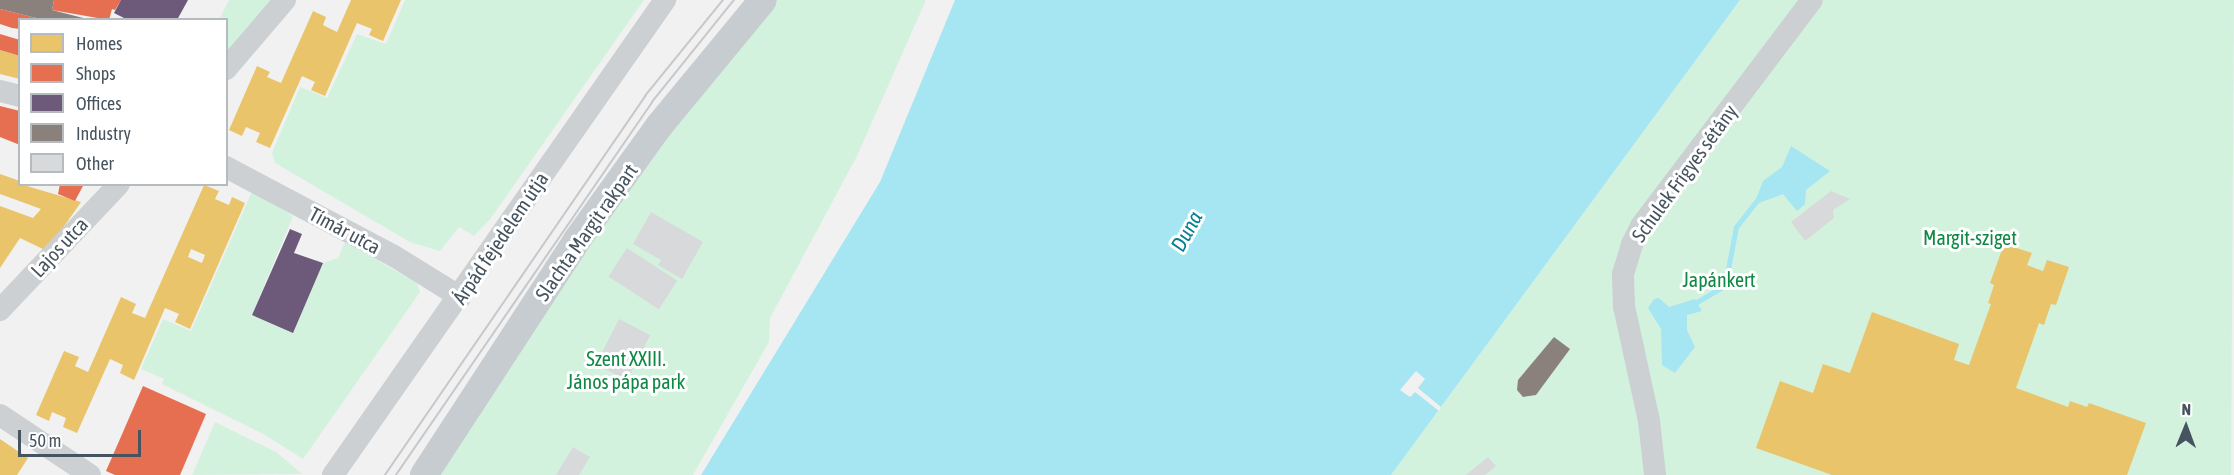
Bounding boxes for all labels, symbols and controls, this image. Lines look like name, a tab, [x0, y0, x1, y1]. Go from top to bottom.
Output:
legend	[18, 18, 228, 186]
text: Homes	[76, 33, 122, 54]
text: Shops	[76, 63, 116, 84]
text: Offices	[76, 93, 122, 114]
street label: Schulek Frigyes sétány	[1626, 100, 1742, 246]
text: Industry	[76, 123, 131, 144]
text: Other	[76, 153, 114, 174]
street label: Slachta Margit rakpart	[530, 159, 642, 305]
street label: Árpád fejedelem útja	[447, 167, 553, 309]
street label: Tímár utca	[305, 201, 385, 259]
water label: Duna	[1165, 207, 1207, 255]
street label: Lajos utca	[25, 212, 93, 282]
park label: Margit-sziget	[1923, 225, 2017, 249]
park label: Japánkert	[1682, 267, 1756, 291]
park label: Szent XXIII. János pápa park	[567, 346, 685, 393]
north arrow	[2156, 397, 2216, 457]
text: N	[2181, 400, 2191, 418]
scale bar	[21, 418, 144, 456]
text: 50 m	[29, 430, 61, 451]

